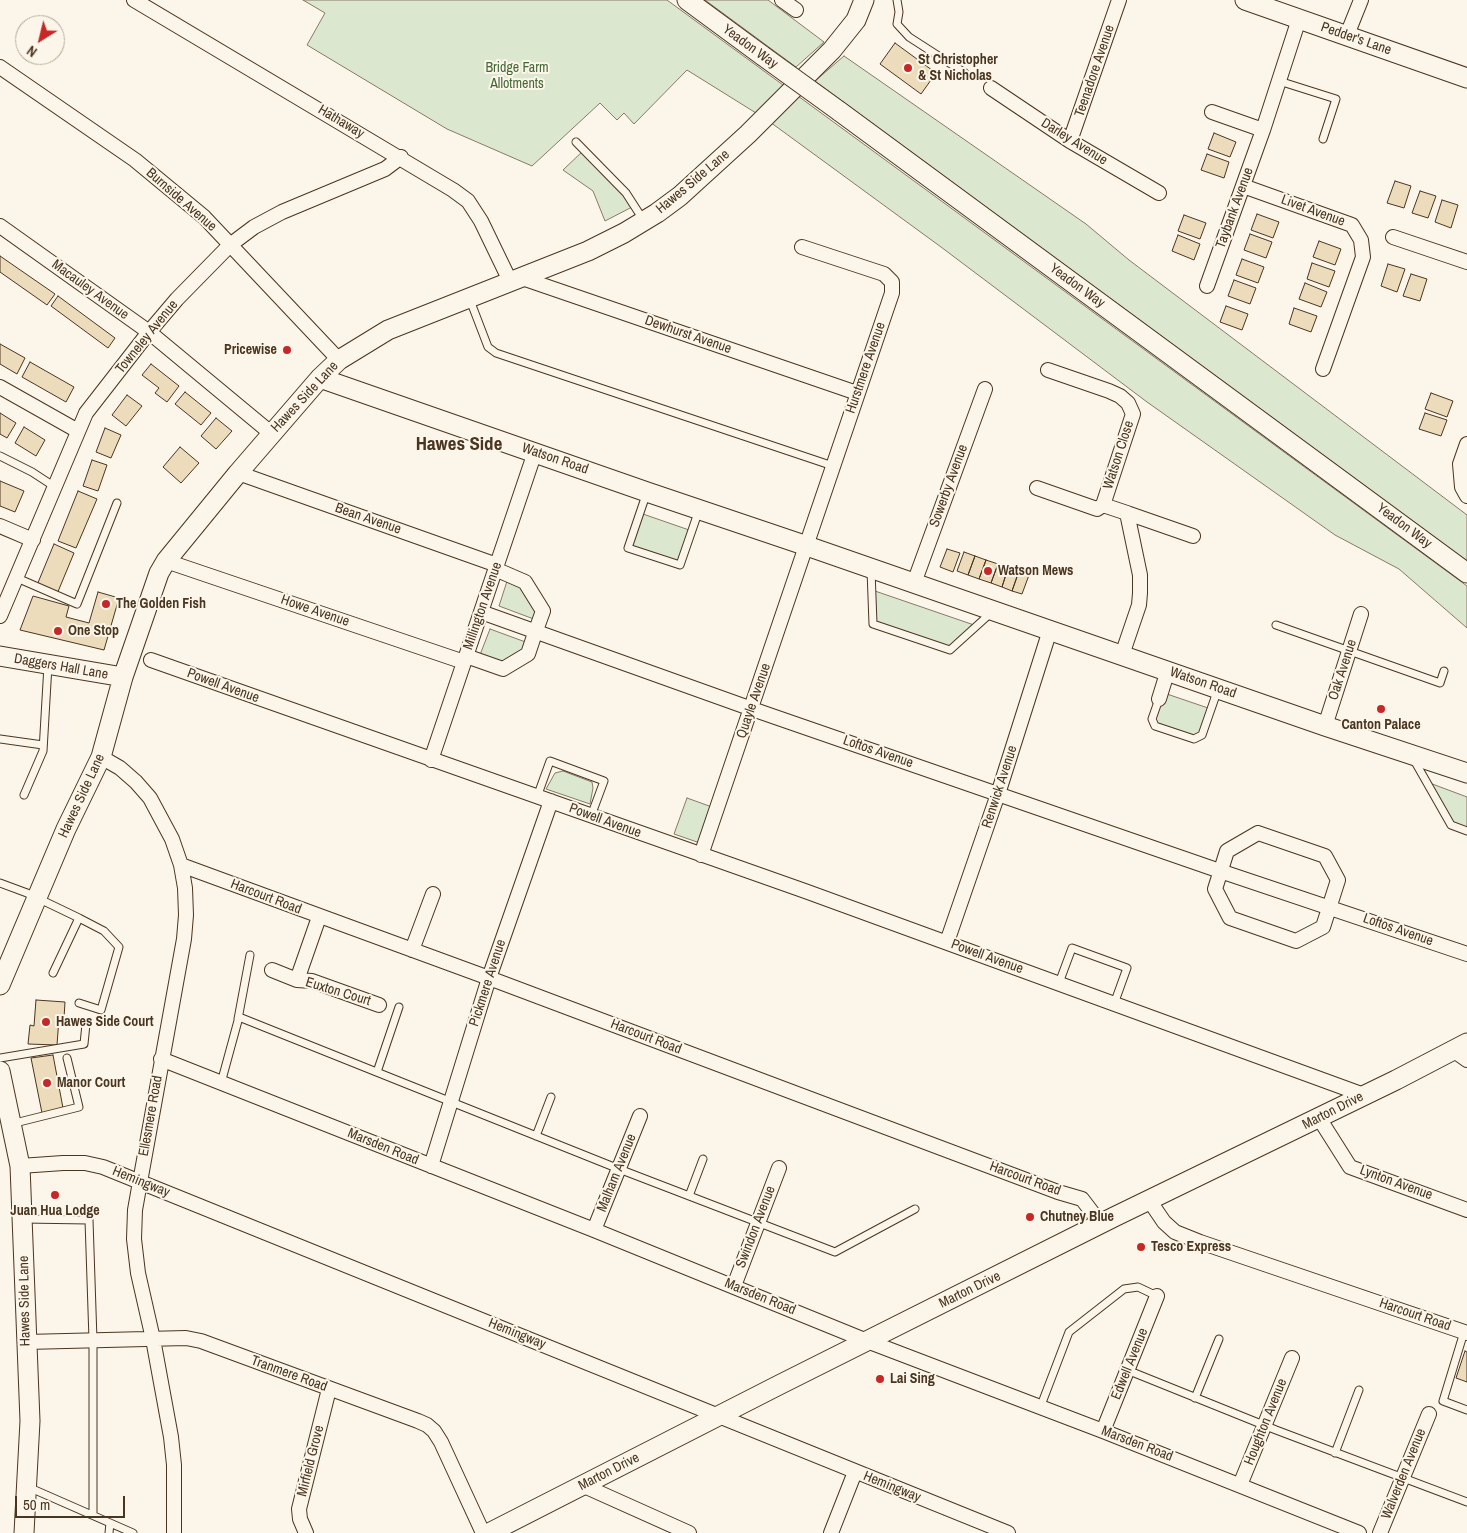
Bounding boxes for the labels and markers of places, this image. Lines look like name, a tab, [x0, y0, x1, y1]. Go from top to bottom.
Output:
place label: St Christopher & St Nicholas	[918, 52, 998, 84]
marker: St Christopher & St Nicholas	[902, 62, 914, 74]
place label: Pricewise	[224, 342, 277, 358]
marker: Pricewise	[281, 344, 293, 356]
place label: Watson Mews	[998, 563, 1073, 579]
marker: Watson Mews	[982, 565, 994, 577]
place label: The Golden Fish	[116, 596, 206, 612]
marker: The Golden Fish	[100, 598, 112, 610]
place label: One Stop	[68, 623, 119, 639]
marker: One Stop	[52, 625, 64, 637]
marker: Canton Palace	[1375, 703, 1387, 715]
place label: Canton Palace	[1341, 717, 1421, 733]
place label: Hawes Side Court	[56, 1014, 154, 1030]
marker: Hawes Side Court	[40, 1016, 52, 1028]
place label: Manor Court	[57, 1075, 125, 1091]
marker: Manor Court	[41, 1077, 53, 1089]
marker: Juan Hua Lodge	[49, 1189, 61, 1201]
place label: Juan Hua Lodge	[10, 1203, 100, 1219]
place label: Chutney Blue	[1040, 1209, 1114, 1225]
marker: Chutney Blue	[1024, 1211, 1036, 1223]
place label: Tesco Express	[1151, 1239, 1231, 1255]
marker: Tesco Express	[1135, 1241, 1147, 1253]
place label: Lai Sing	[890, 1371, 935, 1387]
marker: Lai Sing	[874, 1373, 886, 1385]

